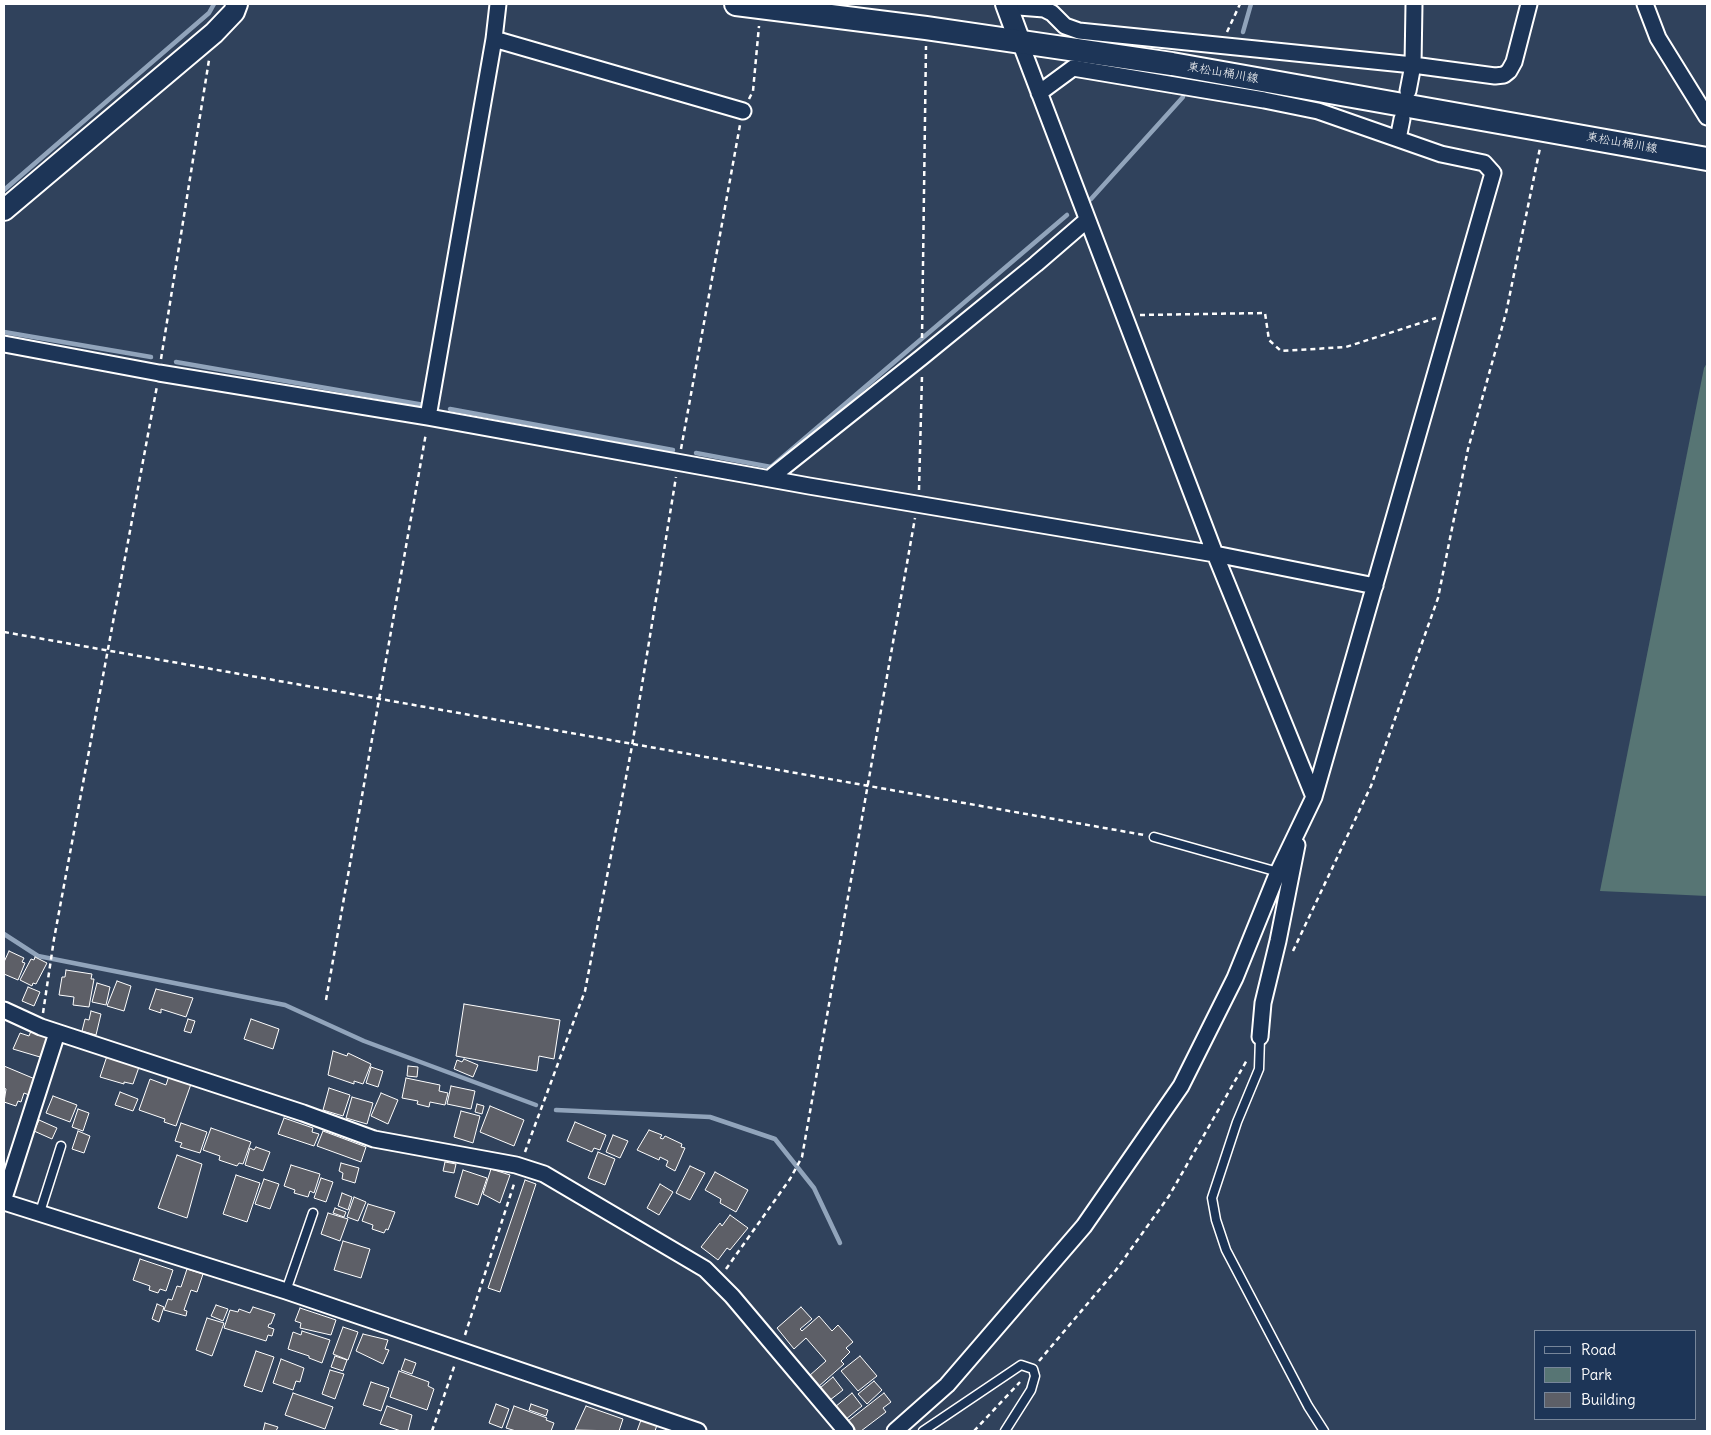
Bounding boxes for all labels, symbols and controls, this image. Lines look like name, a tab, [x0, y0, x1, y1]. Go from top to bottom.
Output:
street label: 東松山桶川線	[1186, 60, 1260, 86]
street label: 東松山桶川線	[1585, 130, 1659, 156]
legend	[1534, 1330, 1696, 1420]
text: Road	[1581, 1340, 1616, 1359]
text: Park	[1581, 1365, 1612, 1384]
text: Building	[1581, 1390, 1636, 1409]

